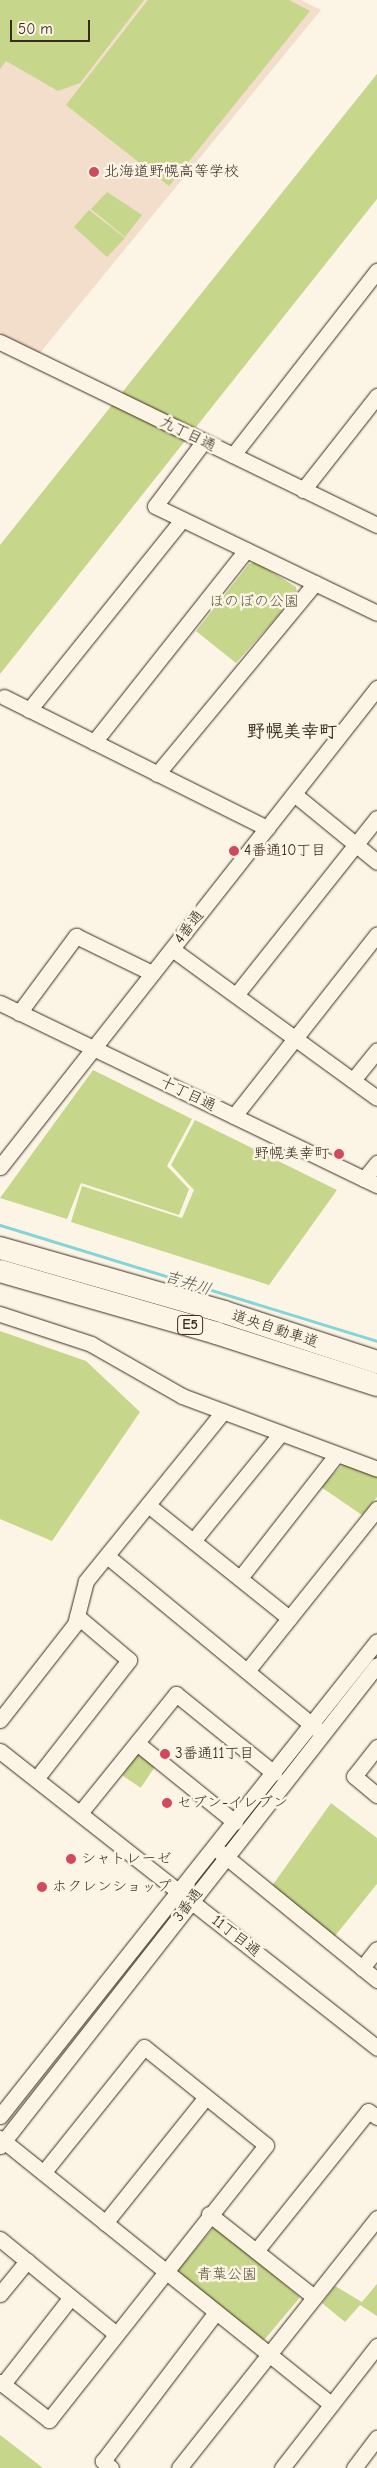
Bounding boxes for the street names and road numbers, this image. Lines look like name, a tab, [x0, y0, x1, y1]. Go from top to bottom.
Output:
street label: 九丁目通	[157, 413, 219, 455]
street label: 4番通	[170, 907, 208, 947]
street label: 十丁目通	[157, 1073, 219, 1115]
street label: 道央自動車道	[229, 1307, 321, 1351]
road number: E5	[176, 1314, 204, 1336]
street label: 3番通	[169, 1885, 207, 1925]
street label: 11丁目通	[208, 1911, 264, 1961]

